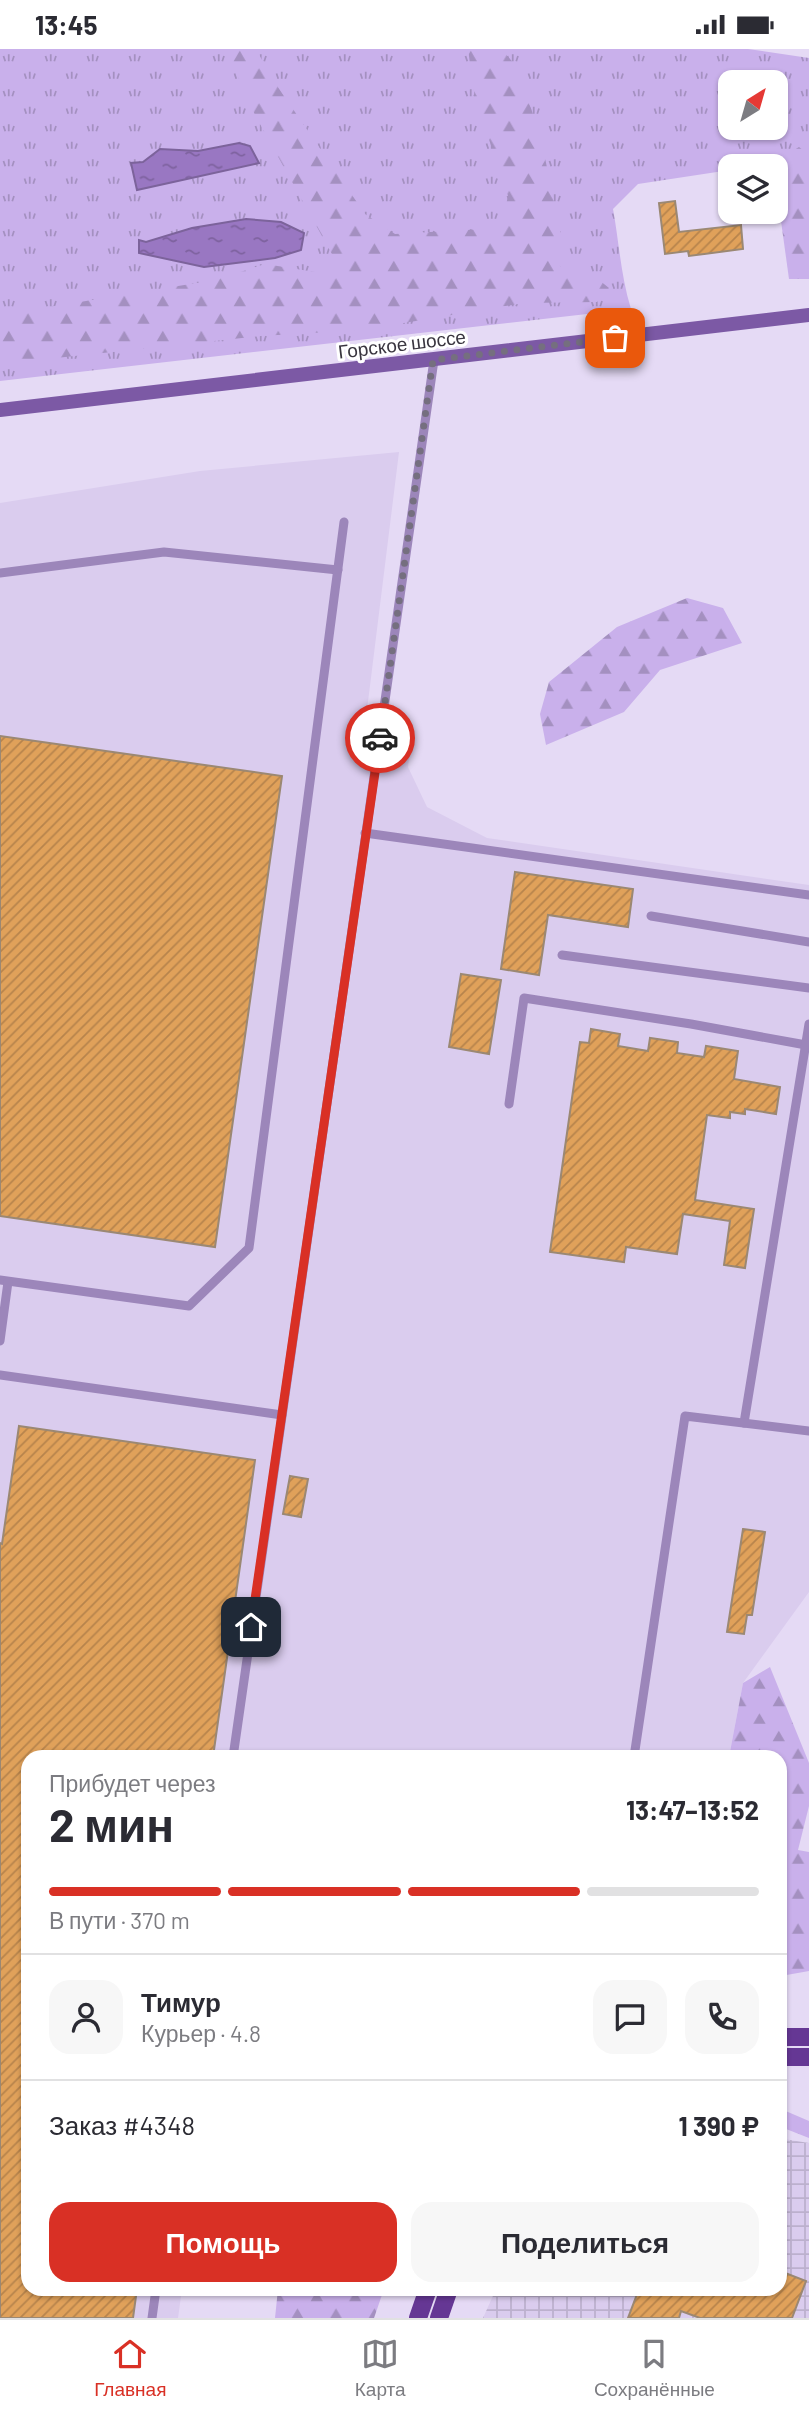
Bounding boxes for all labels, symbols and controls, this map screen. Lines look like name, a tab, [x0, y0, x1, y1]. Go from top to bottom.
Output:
text: 13:45	[35, 9, 97, 40]
north arrow	[718, 70, 788, 140]
map controls	[718, 70, 788, 224]
button: layers	[718, 154, 788, 224]
pin	[585, 308, 645, 368]
icon: bag	[596, 319, 634, 357]
street label: Горское шоссе	[337, 324, 467, 363]
courier	[345, 703, 415, 773]
icon: car	[361, 719, 399, 757]
pin	[221, 1597, 281, 1657]
icon: home	[232, 1608, 270, 1646]
text: Прибудет через	[49, 1769, 216, 1797]
text: 13:47–13:52	[626, 1794, 759, 1825]
text: 2 мин	[49, 1796, 174, 1851]
text: В пути · 370 m	[49, 1906, 190, 1934]
button: person	[49, 1980, 123, 2054]
button: chat	[593, 1980, 667, 2054]
button: phone	[685, 1980, 759, 2054]
text: Тимур	[141, 1986, 221, 2017]
text: Курьер · 4.8	[141, 2019, 261, 2047]
text: Заказ #4348	[49, 2109, 195, 2140]
text: 1 390 ₽	[679, 2110, 759, 2141]
button: Помощь	[49, 2202, 397, 2282]
button: Поделиться	[411, 2202, 759, 2282]
tab: Главная	[94, 2335, 166, 2401]
tab: Карта	[355, 2335, 406, 2401]
tab: Сохранённые	[594, 2335, 715, 2401]

